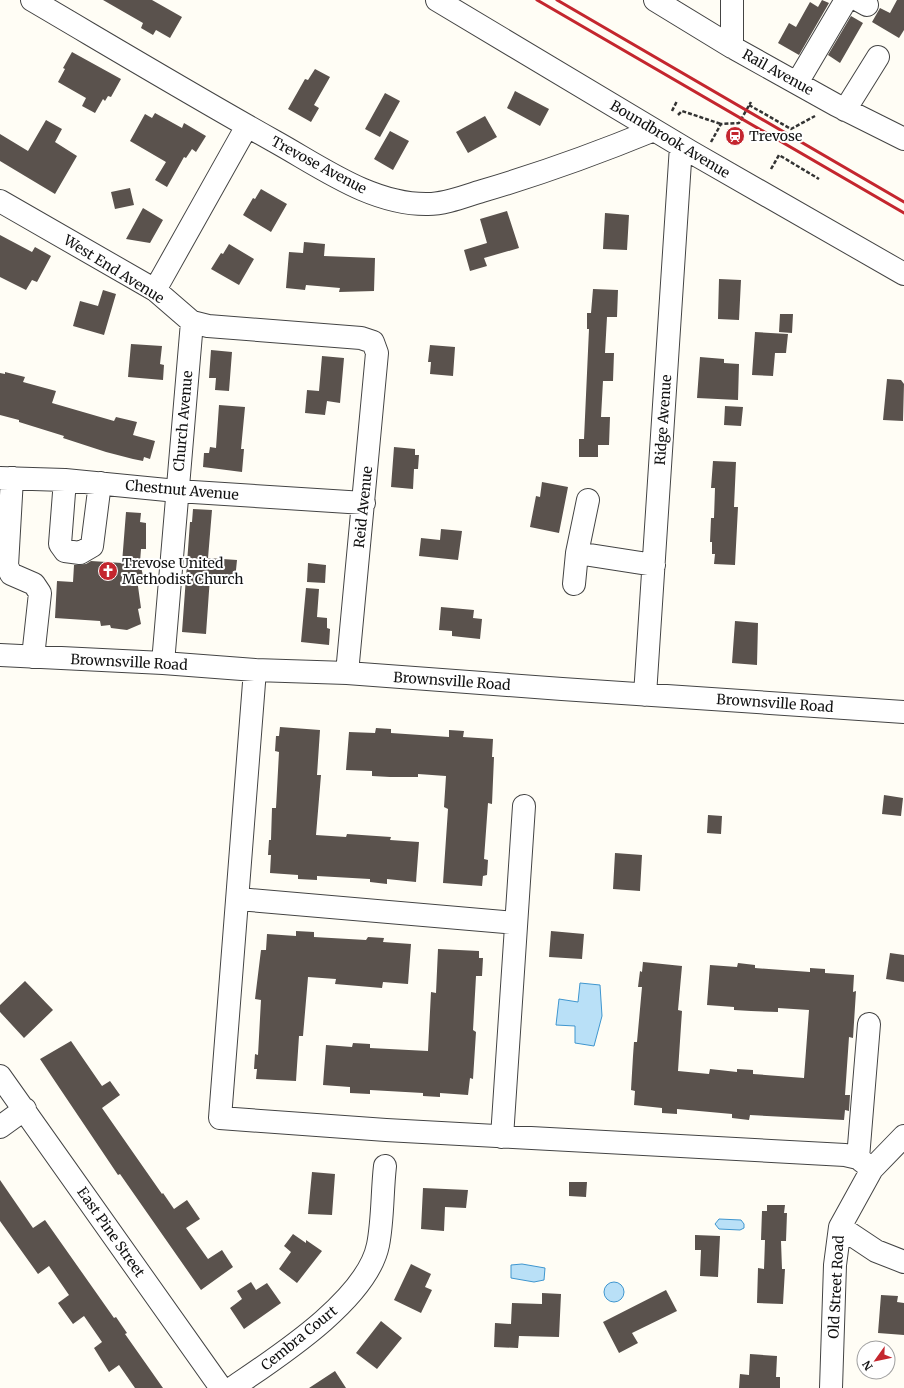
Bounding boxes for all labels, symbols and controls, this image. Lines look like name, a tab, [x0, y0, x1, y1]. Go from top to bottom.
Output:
street label: Rail Avenue	[739, 45, 817, 99]
street label: Boundbrook Avenue	[607, 96, 733, 182]
station icon: Trevose	[724, 125, 746, 147]
place label: Trevose	[749, 127, 802, 145]
street label: Trevose Avenue	[268, 132, 370, 198]
street label: West End Avenue	[59, 230, 168, 307]
street label: Church Avenue	[170, 370, 196, 472]
street label: Ridge Avenue	[651, 374, 675, 466]
street label: Reid Avenue	[350, 465, 376, 549]
street label: Chestnut Avenue	[125, 476, 239, 504]
place label: Trevose United Methodist Church	[122, 554, 244, 588]
church icon: Trevose United Methodist Church	[97, 560, 119, 582]
street label: Brownsville Road	[70, 650, 189, 674]
street label: Brownsville Road	[393, 668, 512, 694]
street label: Brownsville Road	[716, 690, 835, 716]
street label: East Pine Street	[73, 1183, 149, 1281]
street label: Old Street Road	[824, 1234, 848, 1339]
street label: Cembra Court	[257, 1301, 341, 1374]
north arrow	[856, 1340, 896, 1380]
text: N	[859, 1358, 876, 1373]

